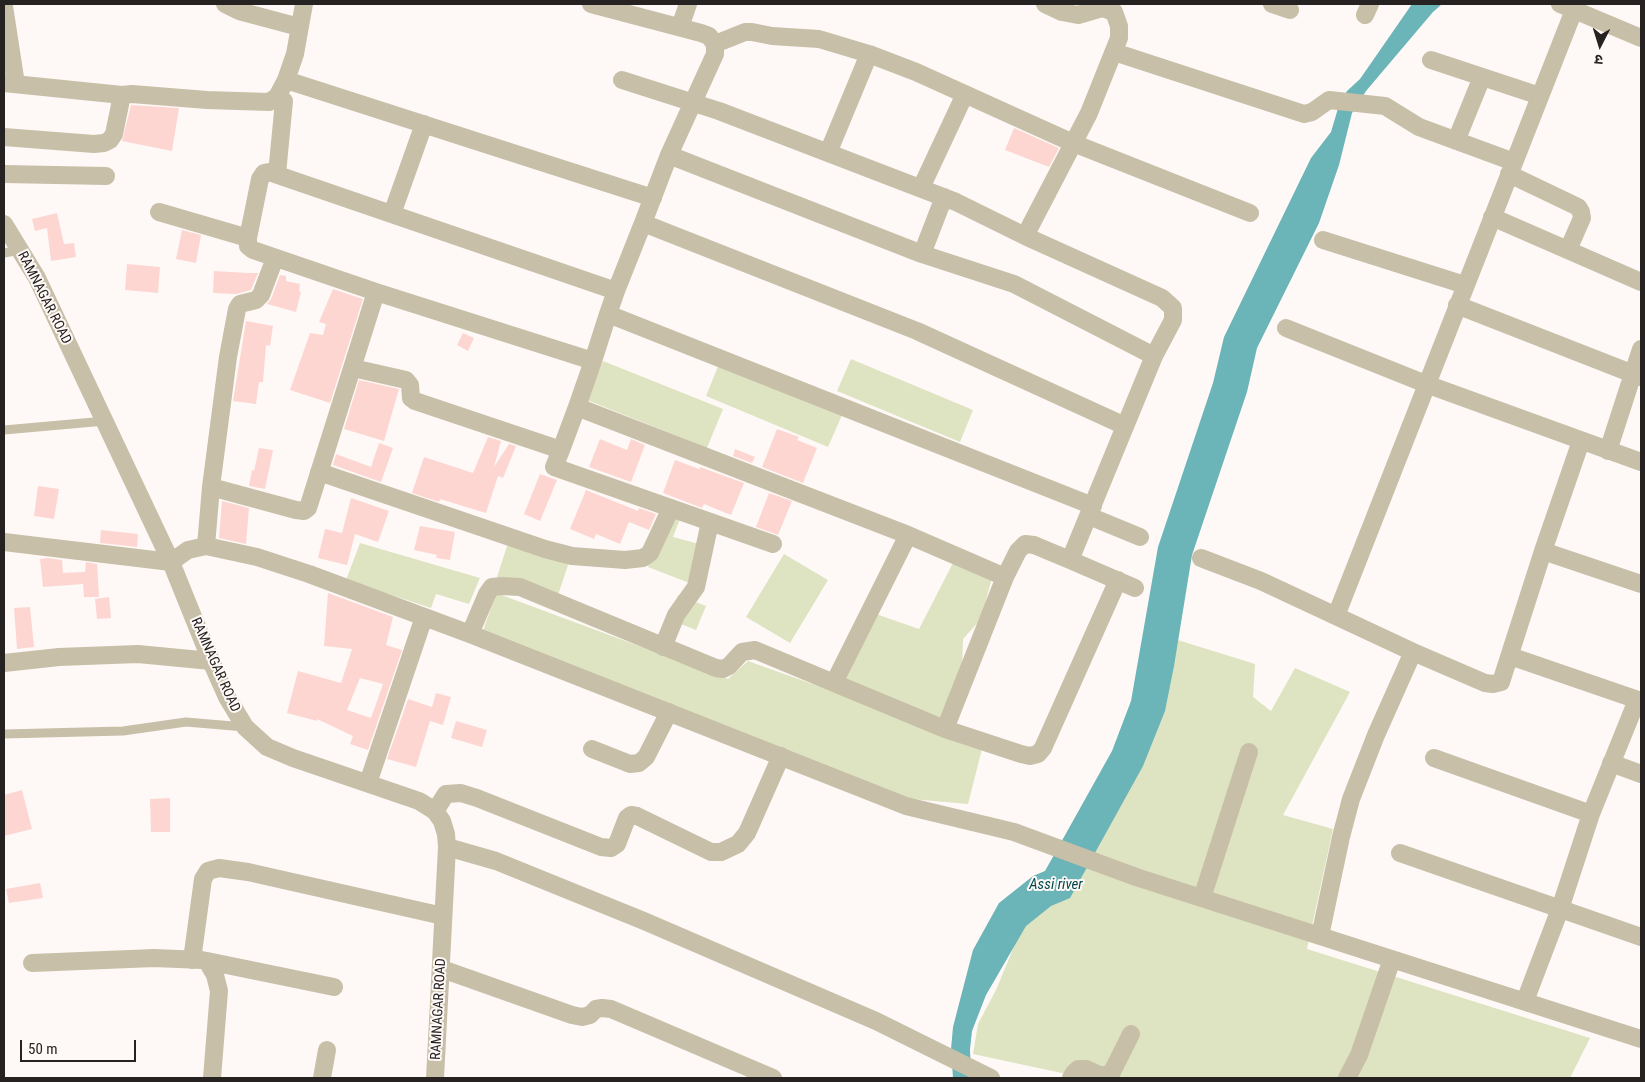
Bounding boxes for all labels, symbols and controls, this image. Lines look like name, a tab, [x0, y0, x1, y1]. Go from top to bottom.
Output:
north arrow	[1575, 20, 1625, 70]
text: उ	[1594, 52, 1603, 68]
street label: RAMNAGAR ROAD	[13, 249, 75, 347]
street label: RAMNAGAR ROAD	[187, 615, 243, 715]
water label: Assi river	[1029, 876, 1083, 894]
street label: RAMNAGAR ROAD	[428, 958, 450, 1060]
scale bar	[22, 1030, 139, 1062]
text: 50 m	[28, 1040, 58, 1058]

